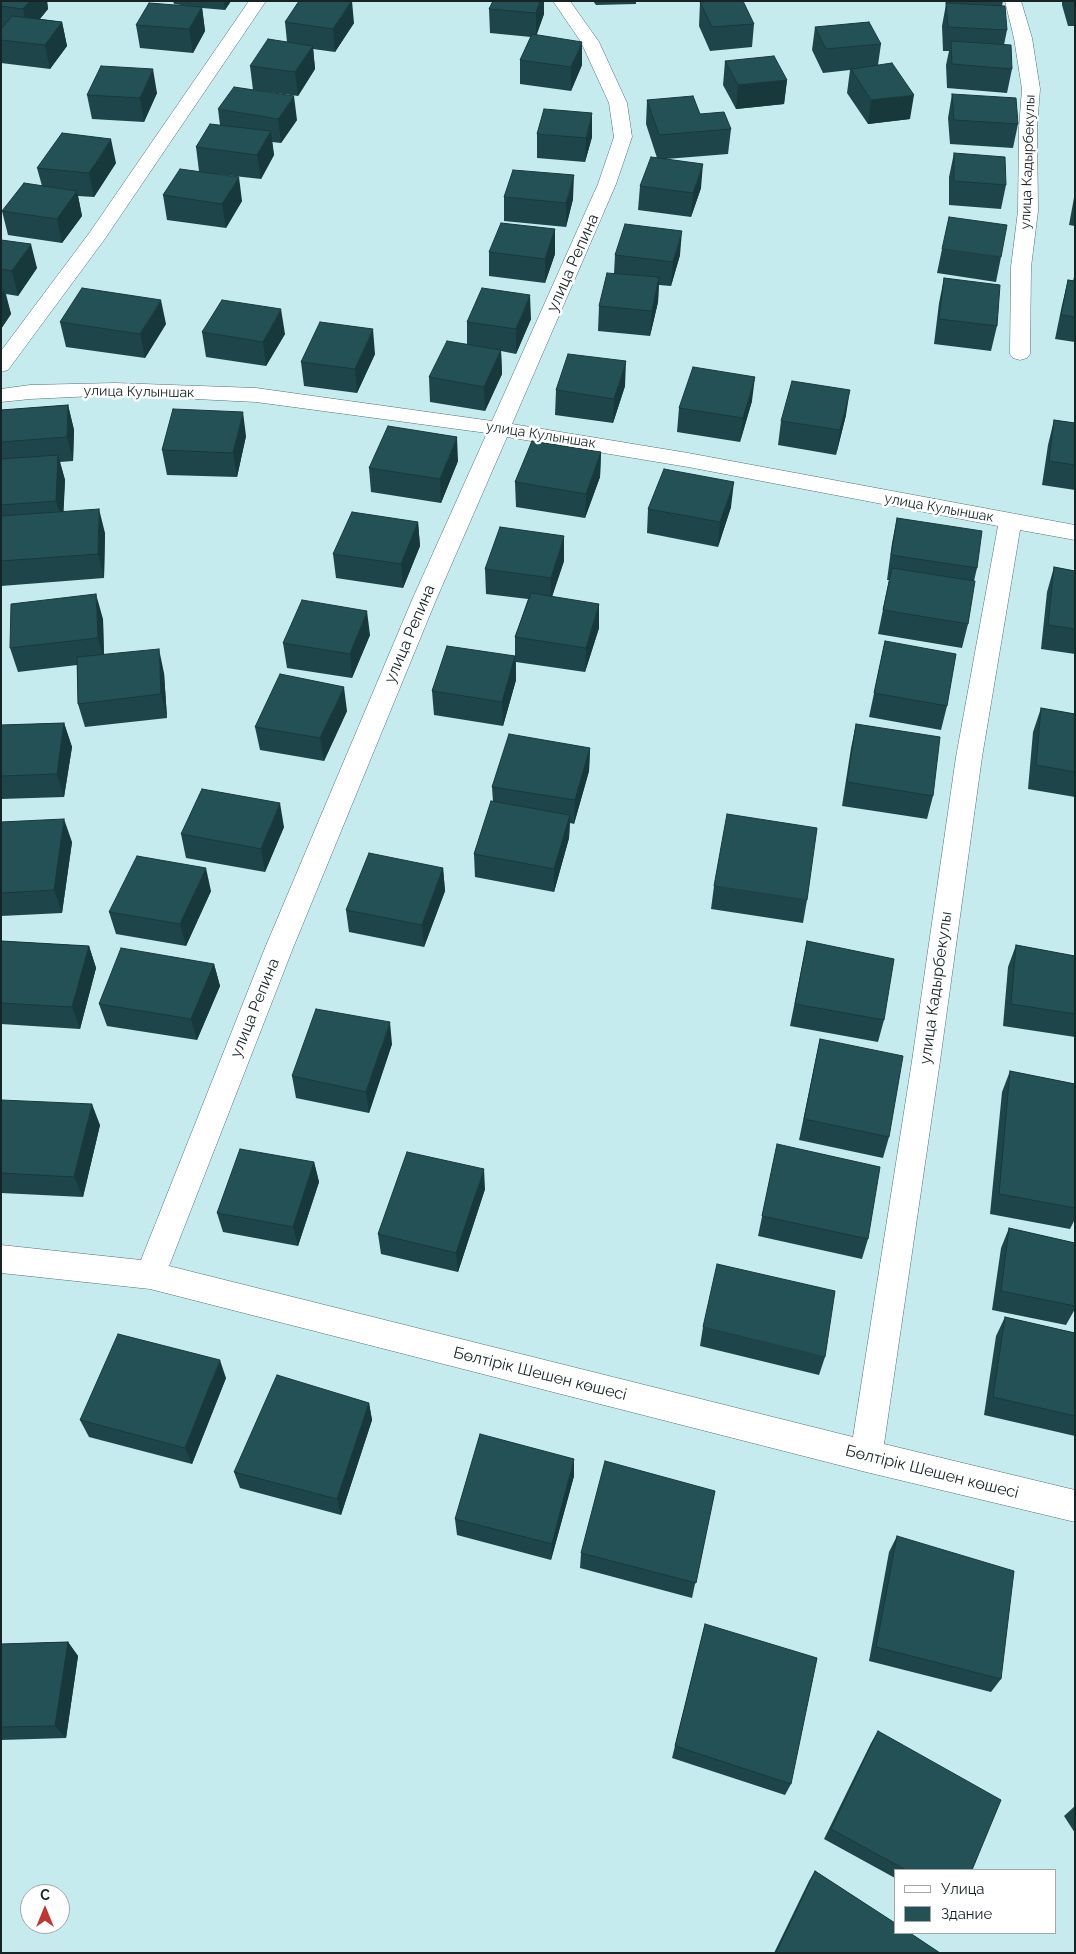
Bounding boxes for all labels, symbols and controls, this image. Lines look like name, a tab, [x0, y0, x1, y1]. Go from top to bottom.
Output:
street label: улица Кадырбекулы	[1017, 94, 1039, 230]
street label: улица Репина	[543, 211, 603, 315]
street label: улица Кулыншак	[83, 383, 195, 401]
street label: улица Кулыншак	[485, 418, 597, 452]
street label: улица Кулыншак	[883, 490, 995, 526]
street label: улица Репина	[381, 582, 439, 686]
street label: улица Кадырбекулы	[916, 910, 956, 1066]
street label: улица Репина	[226, 956, 284, 1060]
street label: Бөлтірік Шешен көшесі	[451, 1343, 629, 1405]
street label: Бөлтірік Шешен көшесі	[843, 1441, 1021, 1503]
legend	[894, 1869, 1056, 1934]
text: Улица	[941, 1880, 985, 1898]
north arrow	[20, 1884, 70, 1934]
text: С	[40, 1887, 50, 1903]
text: Здание	[941, 1905, 992, 1923]

